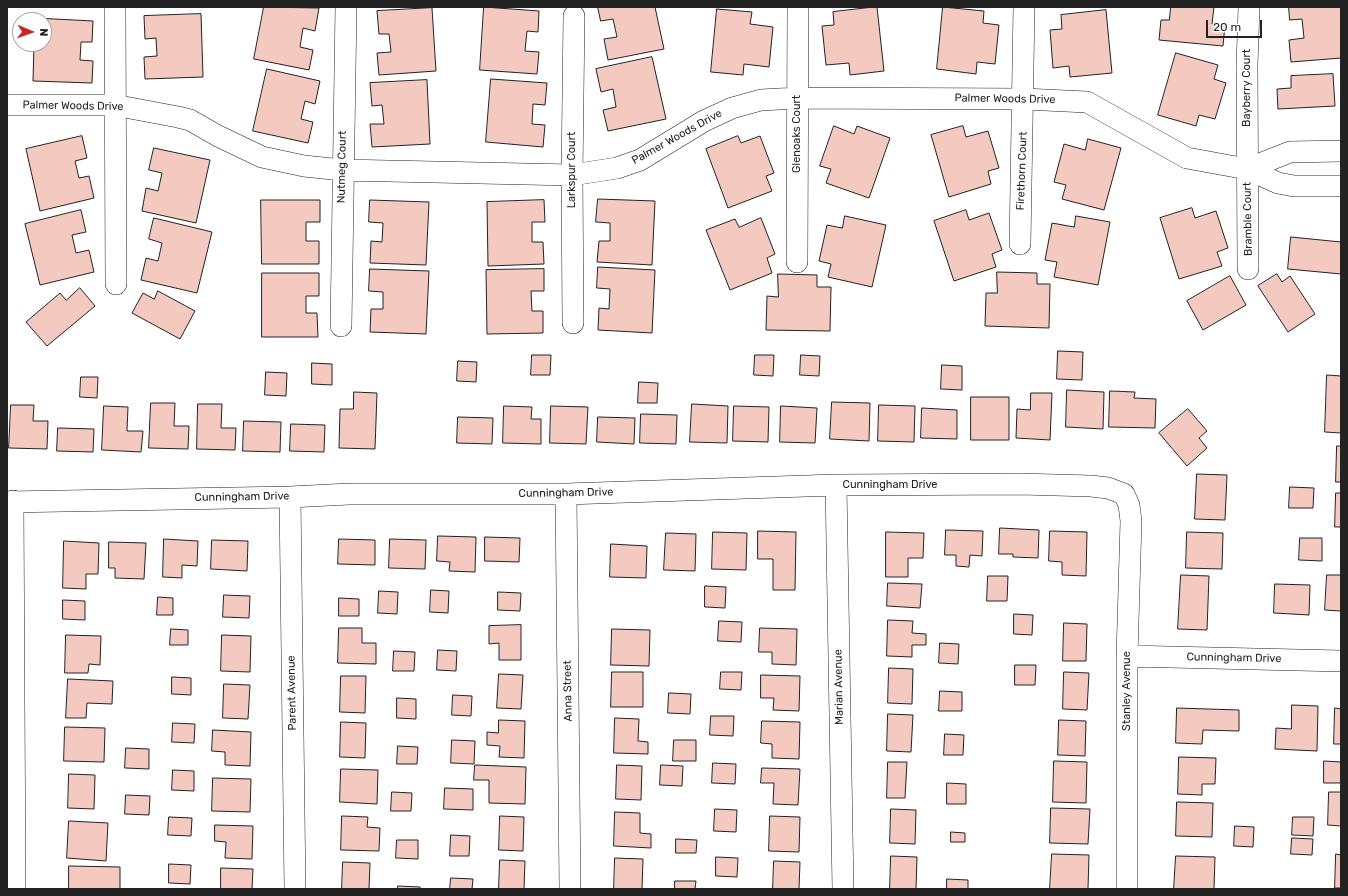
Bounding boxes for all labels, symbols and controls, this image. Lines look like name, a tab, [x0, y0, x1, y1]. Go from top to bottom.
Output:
north arrow	[12, 12, 52, 52]
scale bar	[1208, 12, 1264, 38]
text: 20 m	[1213, 20, 1241, 34]
text: N	[37, 28, 50, 37]
street label: Bayberry Court	[1240, 49, 1254, 127]
street label: Palmer Woods Drive	[954, 92, 1056, 106]
street label: Glenoaks Court	[790, 95, 804, 173]
street label: Palmer Woods Drive	[22, 99, 124, 113]
street label: Palmer Woods Drive	[630, 107, 724, 167]
street label: Nutmeg Court	[335, 131, 349, 203]
street label: Firethorn Court	[1014, 131, 1030, 211]
street label: Larkspur Court	[565, 132, 579, 208]
street label: Bramble Court	[1241, 182, 1255, 256]
street label: Cunningham Drive	[843, 478, 937, 492]
street label: Cunningham Drive	[518, 486, 614, 500]
street label: Cunningham Drive	[194, 490, 290, 504]
street label: Marian Avenue	[832, 649, 846, 725]
street label: Stanley Avenue	[1120, 651, 1134, 731]
street label: Cunningham Drive	[1186, 651, 1282, 665]
street label: Parent Avenue	[285, 655, 299, 731]
street label: Anna Street	[561, 660, 575, 722]

